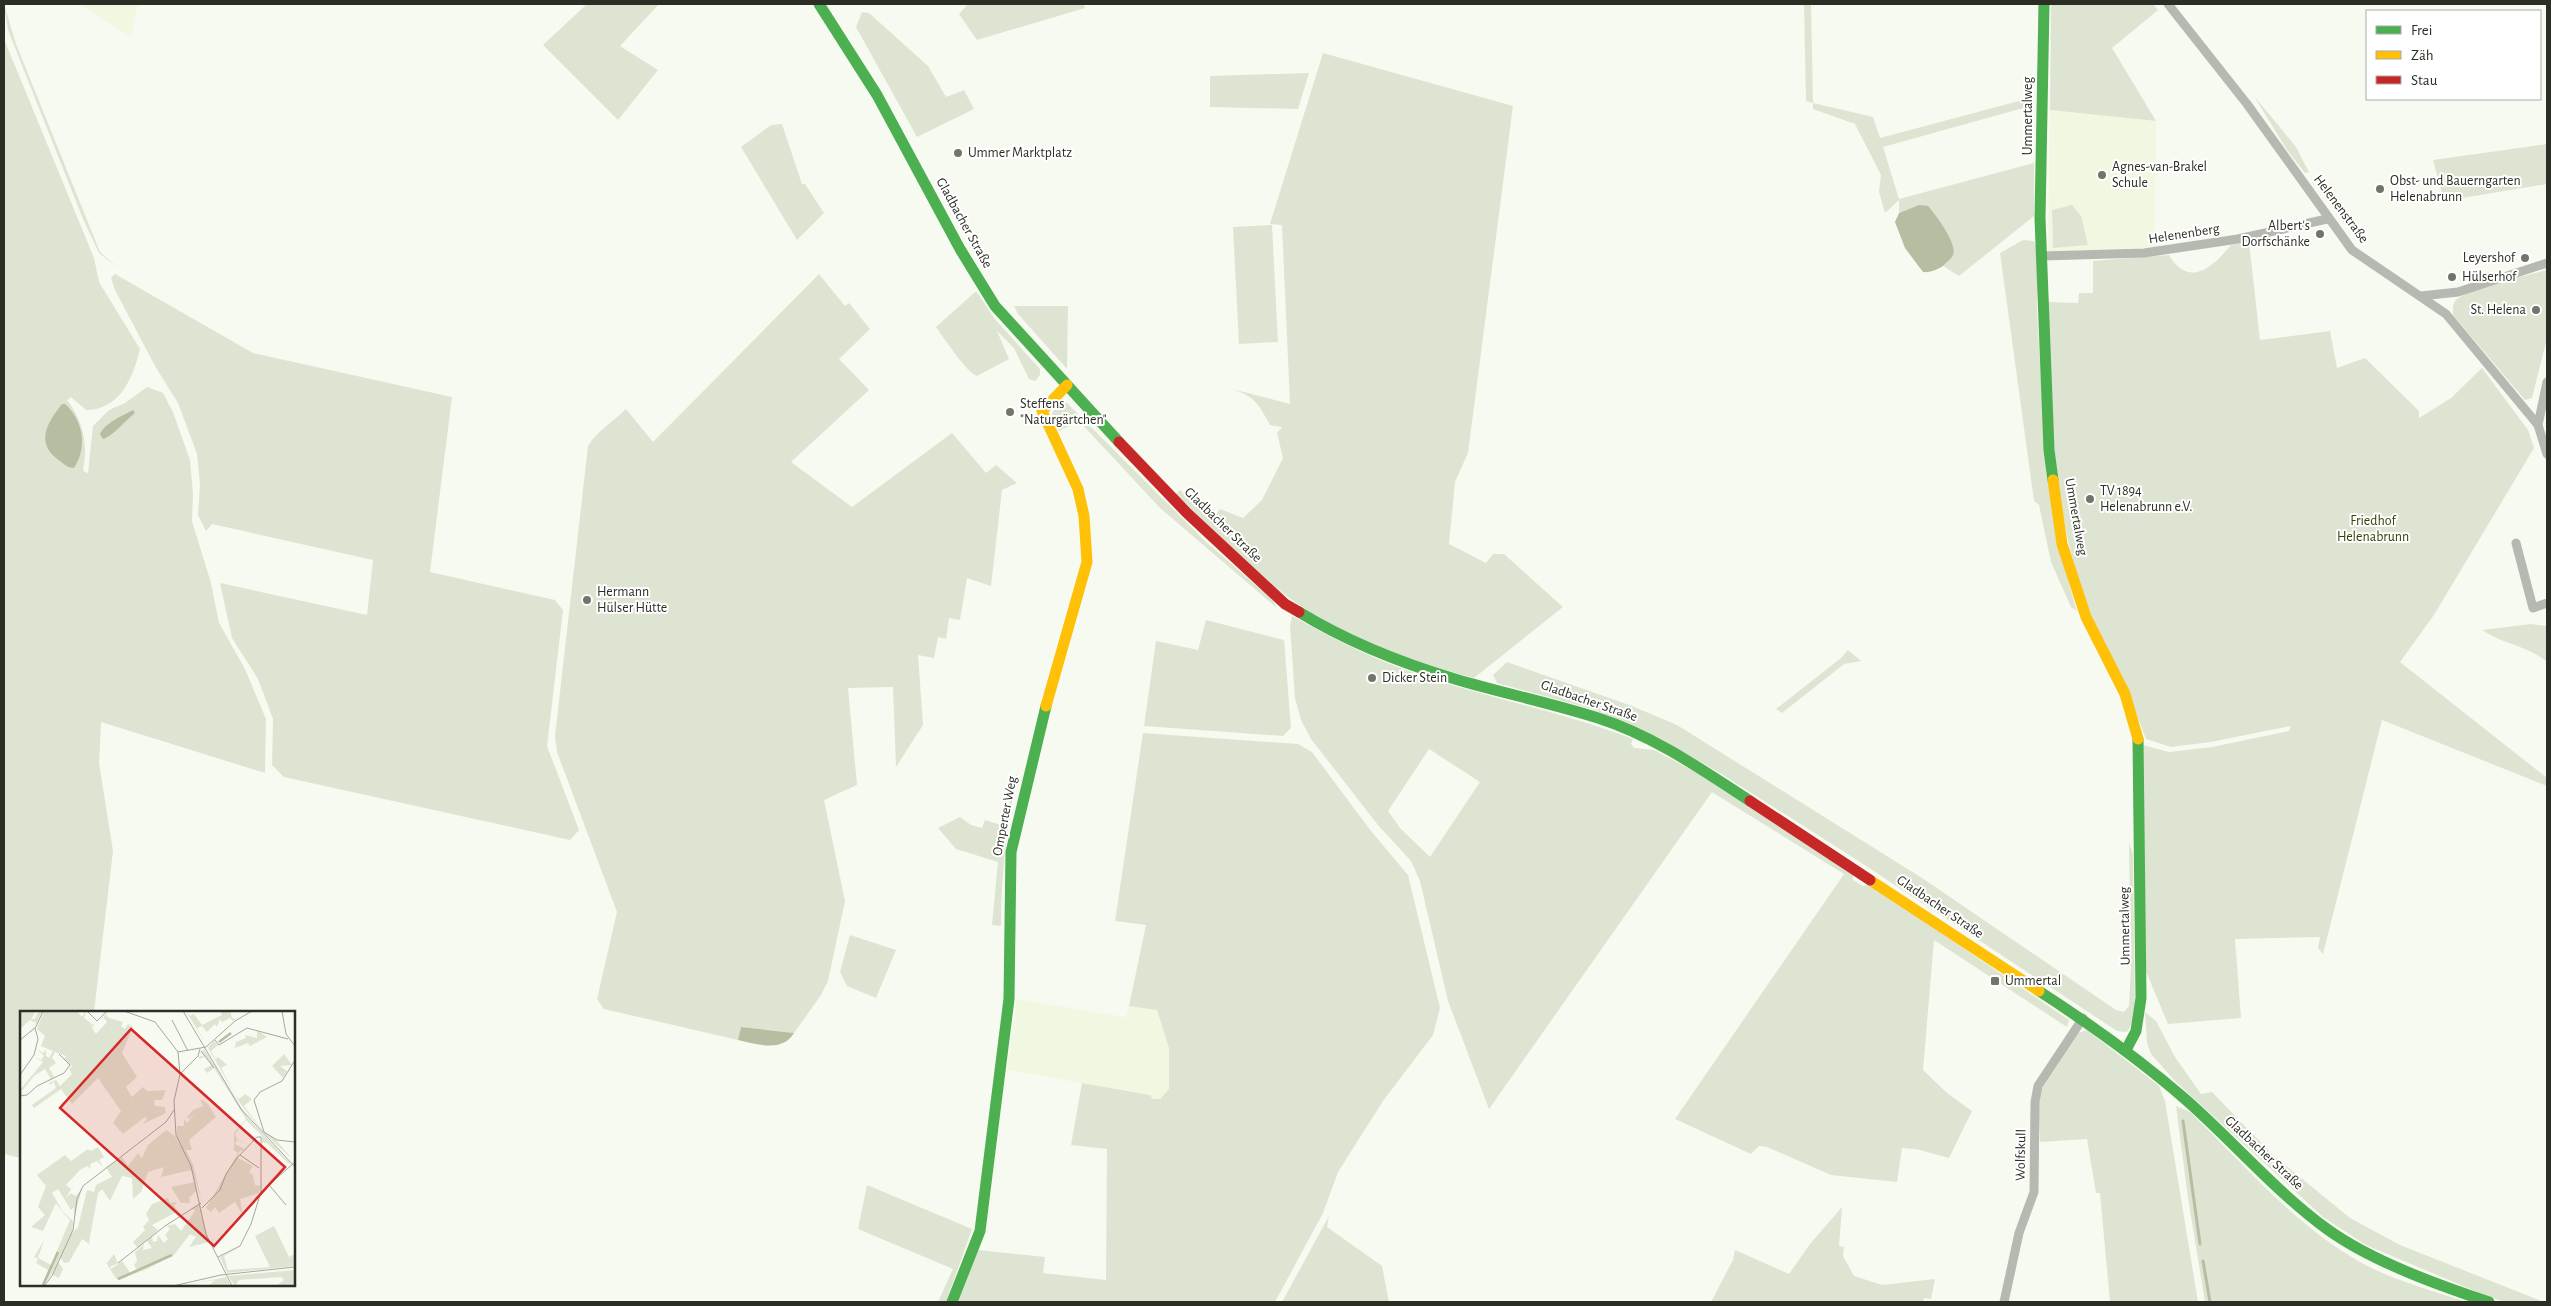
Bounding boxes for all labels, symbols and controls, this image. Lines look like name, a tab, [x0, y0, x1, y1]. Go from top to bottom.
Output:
legend	[2366, 10, 2541, 100]
text: Frei	[2411, 23, 2432, 38]
text: Zäh	[2411, 48, 2434, 63]
text: Stau	[2411, 73, 2438, 88]
street label: Ummertalweg	[2021, 77, 2035, 155]
place label: Ummer Marktplatz	[968, 146, 1072, 160]
marker: Ummer Marktplatz	[952, 147, 964, 159]
place label: Agnes-van-Brakel Schule	[2112, 160, 2207, 190]
marker: Agnes-van-Brakel Schule	[2096, 169, 2108, 181]
street label: Helenenstraße	[2311, 172, 2371, 246]
place label: Obst- und Bauerngarten Helenabrunn	[2390, 174, 2521, 204]
street label: Gladbacher Straße	[933, 175, 995, 271]
marker: Obst- und Bauerngarten Helenabrunn	[2374, 183, 2386, 195]
place label: Albert's Dorfschänke	[2241, 219, 2310, 249]
street label: Helenenberg	[2148, 221, 2221, 247]
marker: Albert's Dorfschänke	[2314, 228, 2326, 240]
place label: Leyershof	[2463, 251, 2516, 265]
marker: Leyershof	[2519, 252, 2531, 264]
place label: Hülserhof	[2462, 270, 2517, 284]
marker: Hülserhof	[2446, 271, 2458, 283]
place label: St. Helena	[2470, 303, 2527, 317]
marker: St. Helena	[2530, 304, 2542, 316]
place label: Steffens "Naturgärtchen"	[1020, 397, 1107, 427]
marker: Steffens "Naturgärtchen"	[1004, 406, 1016, 418]
street label: Ummertalweg	[2062, 477, 2090, 557]
place label: TV 1894 Helenabrunn e.V.	[2100, 484, 2192, 514]
street label: Gladbacher Straße	[1182, 485, 1264, 565]
marker: TV 1894 Helenabrunn e.V.	[2084, 493, 2096, 505]
park label: Friedhof Helenabrunn	[2337, 514, 2409, 544]
place label: Hermann Hülser Hütte	[597, 585, 667, 615]
marker: Hermann Hülser Hütte	[581, 594, 593, 606]
place label: Dicker Stein	[1382, 671, 1447, 685]
marker: Dicker Stein	[1366, 672, 1378, 684]
street label: Gladbacher Straße	[1539, 678, 1639, 724]
street label: Omperter Weg	[990, 775, 1020, 857]
street label: Gladbacher Straße	[1894, 873, 1986, 941]
street label: Ummertalweg	[2117, 886, 2133, 965]
place label: Ummertal	[2005, 974, 2061, 988]
marker: Ummertal	[1989, 975, 2001, 987]
inset map	[20, 1011, 295, 1286]
street label: Gladbacher Straße	[2222, 1113, 2306, 1193]
street label: Wolfskull	[2014, 1129, 2028, 1181]

